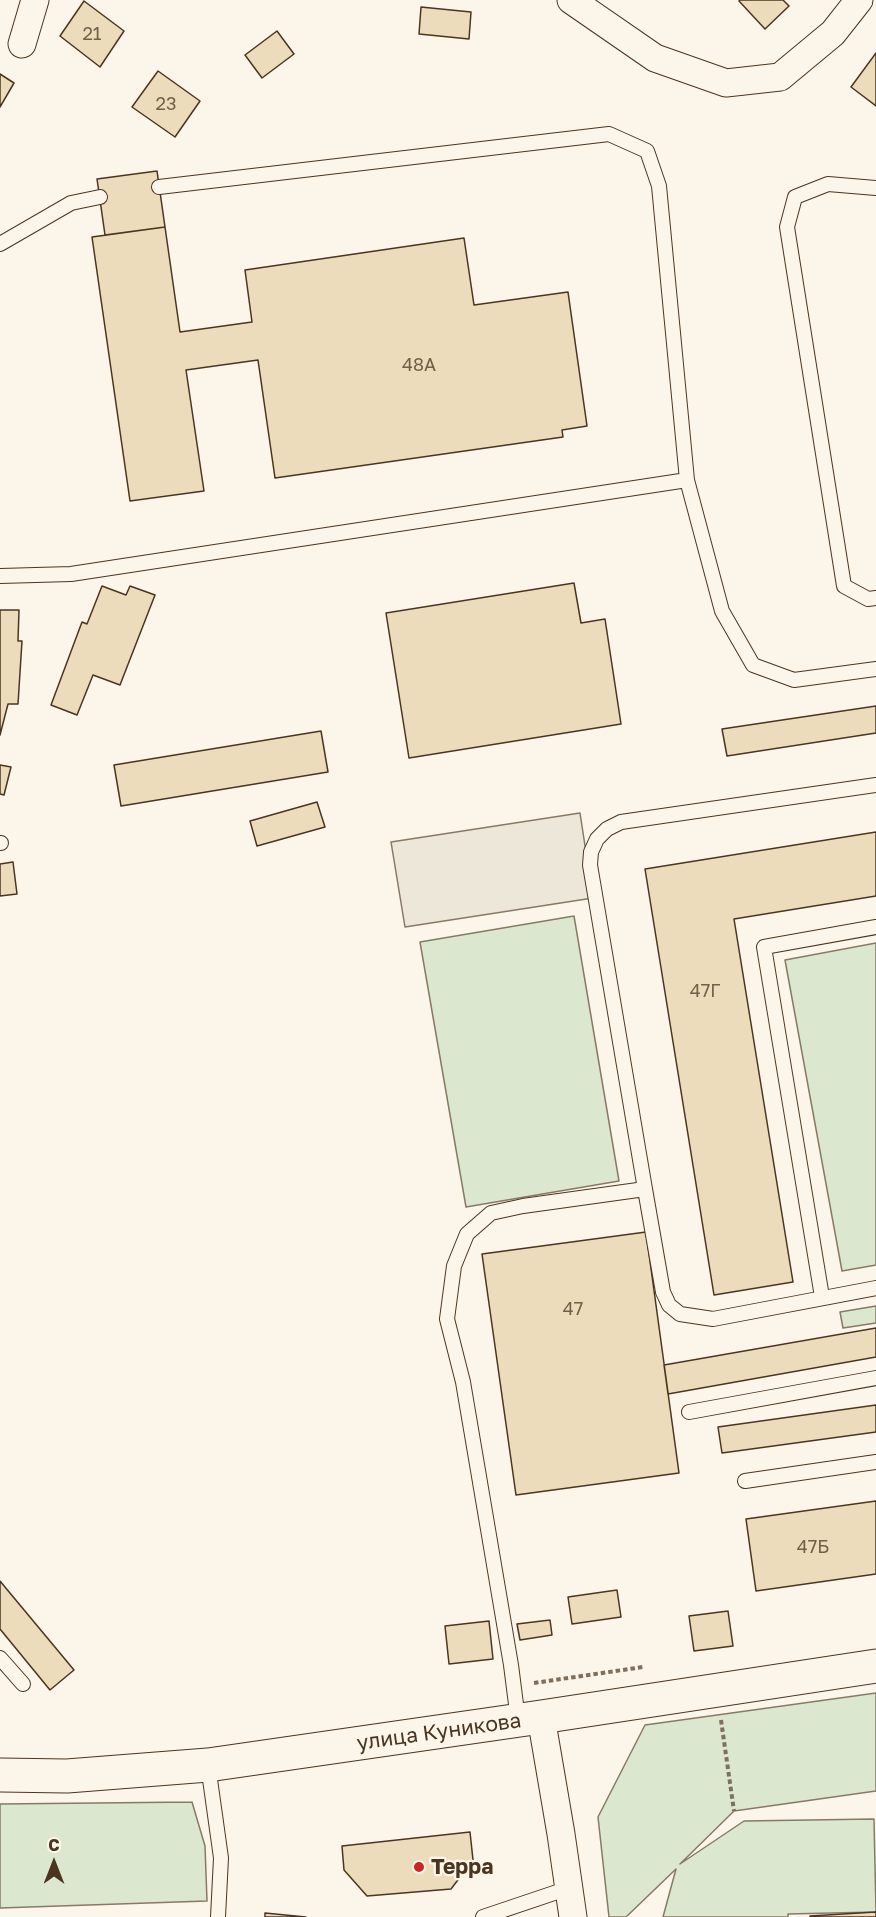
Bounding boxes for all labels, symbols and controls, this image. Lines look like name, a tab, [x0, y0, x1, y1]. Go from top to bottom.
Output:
house number: 21	[82, 23, 102, 45]
house number: 23	[156, 93, 176, 115]
house number: 48А	[402, 354, 436, 376]
house number: 47Г	[690, 980, 720, 1002]
house number: 47	[563, 1298, 583, 1320]
house number: 47Б	[797, 1536, 829, 1558]
street label: улица Куникова	[355, 1708, 523, 1756]
north arrow	[24, 1833, 84, 1893]
text: С	[48, 1835, 60, 1855]
place label: Терра	[431, 1854, 493, 1880]
marker: Терра	[412, 1860, 426, 1874]

